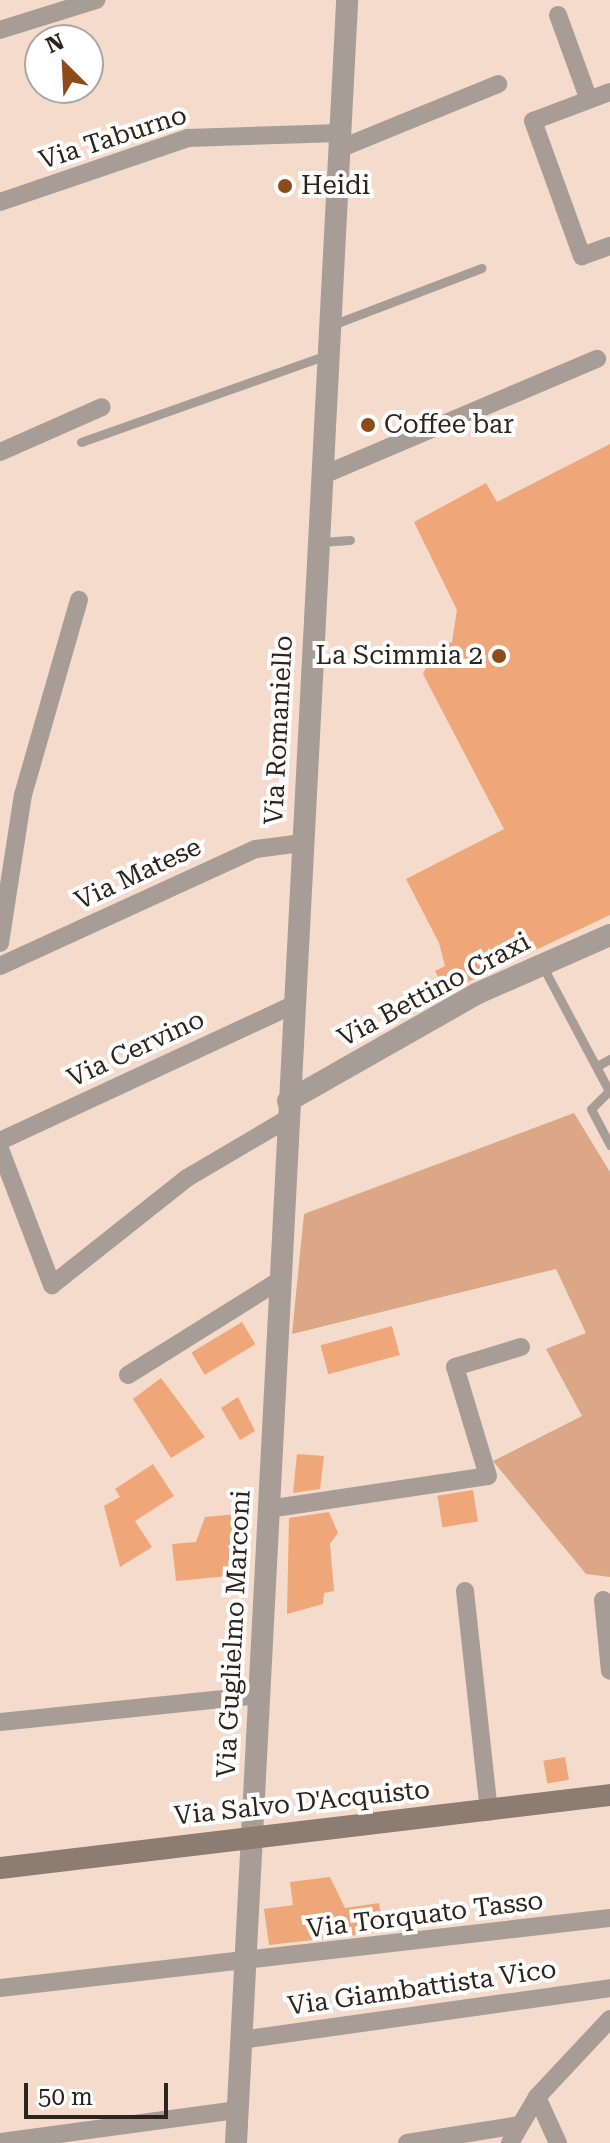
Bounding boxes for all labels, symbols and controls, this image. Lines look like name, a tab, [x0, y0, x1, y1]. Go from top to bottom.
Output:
north arrow	[24, 24, 104, 104]
text: N	[42, 29, 68, 58]
street label: Via Taburno	[35, 99, 191, 177]
place label: Heidi	[301, 170, 370, 202]
marker: Heidi	[276, 177, 294, 195]
place label: Coffee bar	[384, 409, 514, 441]
marker: Coffee bar	[359, 416, 377, 434]
street label: Via Romaniello	[258, 634, 300, 826]
place label: La Scimmia 2	[316, 640, 483, 672]
marker: La Scimmia 2	[490, 647, 508, 665]
street label: Via Matese	[70, 831, 206, 917]
street label: Via Bettino Craxi	[333, 926, 535, 1054]
street label: Via Cervino	[63, 1004, 209, 1094]
street label: Via Guglielmo Marconi	[211, 1489, 257, 1779]
street label: Via Salvo D'Acquisto	[173, 1774, 431, 1832]
street label: Via Torquato Tasso	[305, 1885, 545, 1945]
street label: Via Giambattista Vico	[286, 1954, 558, 2022]
scale bar	[28, 2067, 172, 2117]
text: 50 m	[38, 2083, 93, 2111]

